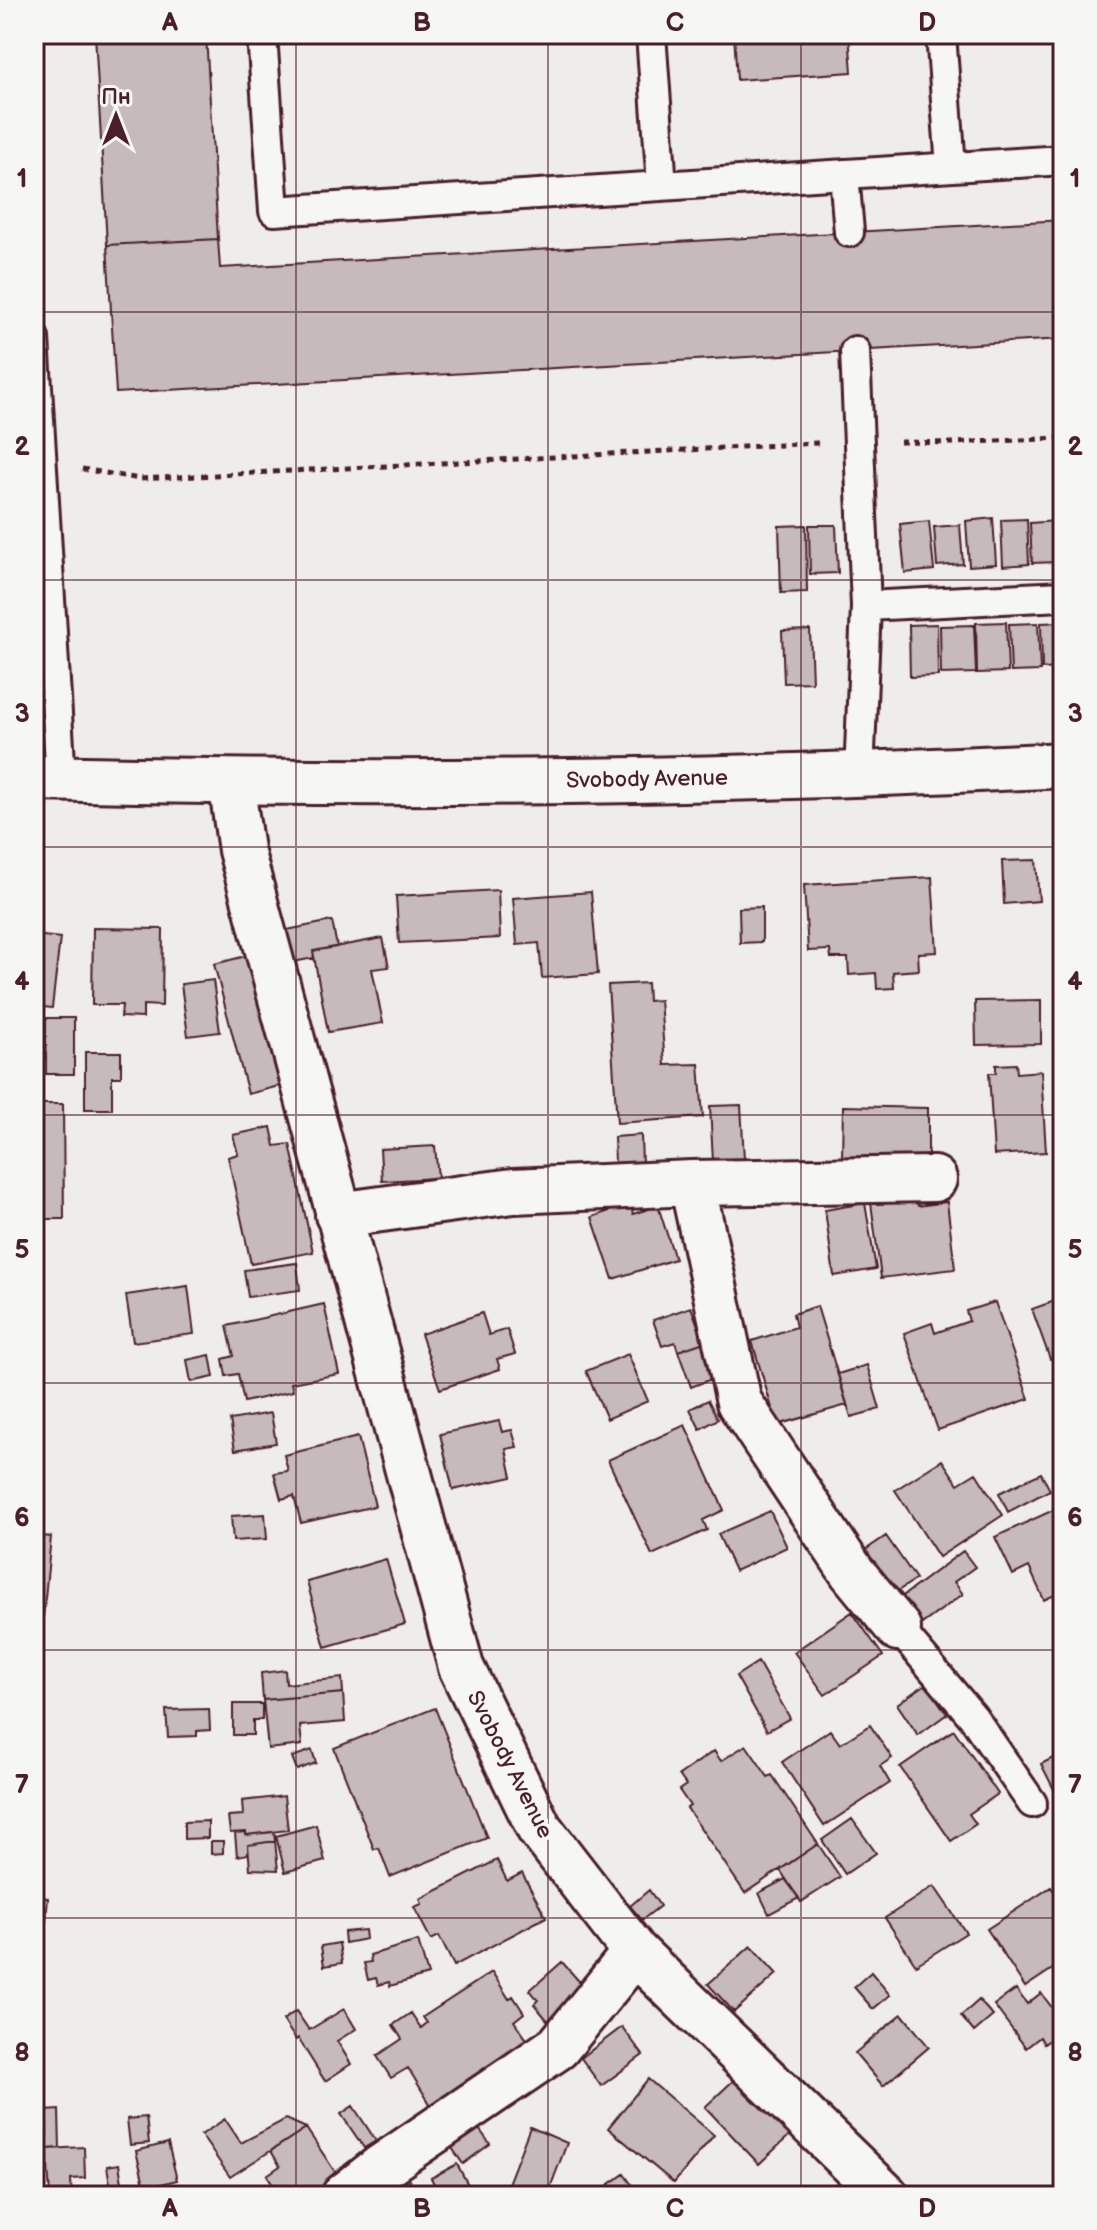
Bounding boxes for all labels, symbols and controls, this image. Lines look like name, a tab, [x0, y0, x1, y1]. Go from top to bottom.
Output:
text: A	[161, 8, 178, 39]
text: B	[413, 8, 431, 39]
text: C	[666, 8, 684, 39]
text: D	[918, 8, 936, 39]
north arrow	[76, 76, 156, 156]
text: Пн	[101, 84, 131, 111]
text: 1	[17, 164, 27, 195]
text: 1	[1070, 164, 1080, 195]
text: 2	[14, 432, 30, 463]
text: 2	[1067, 432, 1083, 463]
text: 3	[14, 699, 30, 730]
text: 3	[1067, 699, 1083, 730]
street label: Svobody Avenue	[566, 765, 728, 794]
text: 4	[14, 967, 30, 998]
text: 4	[1067, 967, 1083, 998]
text: 5	[14, 1235, 30, 1266]
text: 5	[1067, 1235, 1083, 1266]
text: 6	[14, 1503, 30, 1534]
text: 6	[1067, 1503, 1083, 1534]
street label: Svobody Avenue	[461, 1686, 558, 1843]
text: 7	[15, 1770, 29, 1801]
text: 7	[1068, 1770, 1082, 1801]
text: 8	[14, 2038, 30, 2069]
text: 8	[1067, 2038, 1083, 2069]
text: A	[161, 2194, 178, 2225]
text: B	[413, 2194, 431, 2225]
text: C	[666, 2194, 684, 2225]
text: D	[918, 2194, 936, 2225]

